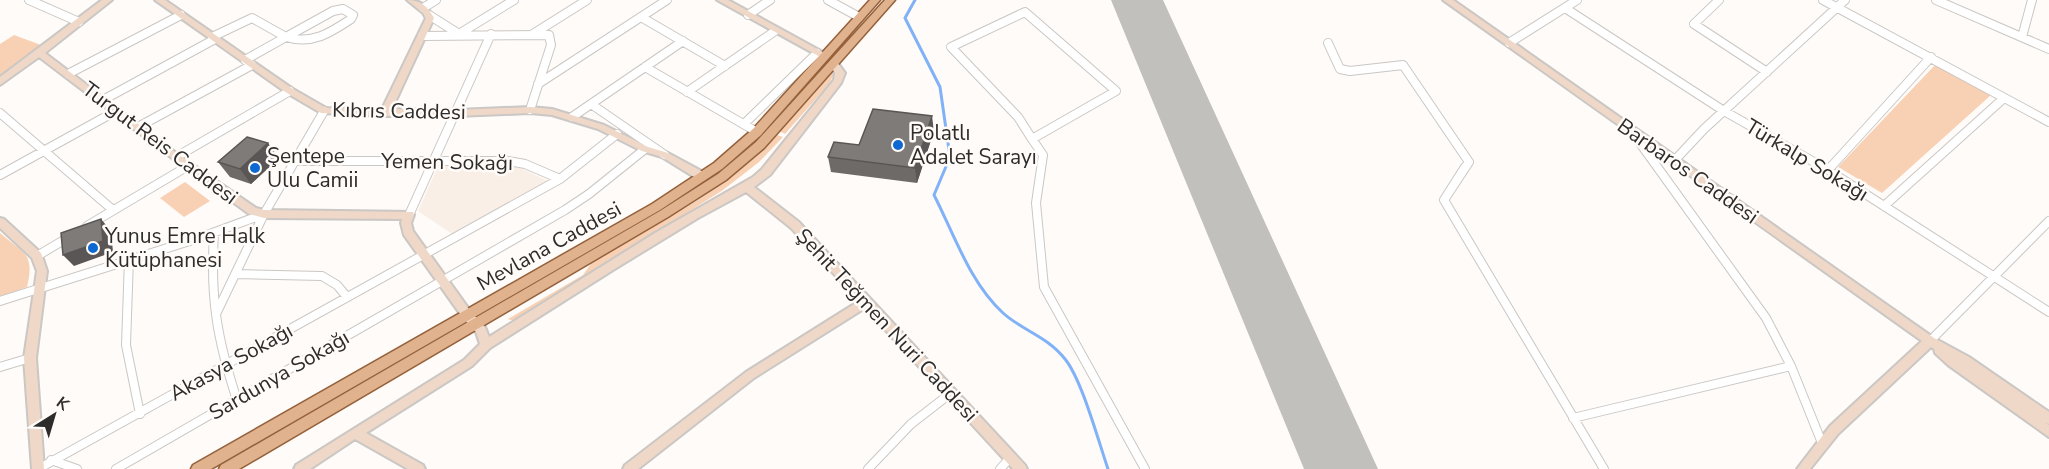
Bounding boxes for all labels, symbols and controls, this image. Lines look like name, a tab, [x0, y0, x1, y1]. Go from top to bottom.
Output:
street label: Turgut Reis Caddesi	[76, 75, 244, 211]
street label: Kıbrıs Caddesi	[332, 96, 466, 126]
street label: Barbaros Caddesi	[1612, 112, 1764, 230]
street label: Türkalp Sokağı	[1740, 112, 1874, 208]
place label: Polatlı Adalet Sarayı	[910, 119, 1037, 171]
marker: Polatlı Adalet Sarayı	[891, 138, 905, 152]
place label: Şentepe Ulu Camii	[267, 142, 358, 194]
street label: Yemen Sokağı	[380, 147, 513, 177]
marker: Şentepe Ulu Camii	[248, 161, 262, 175]
street label: Mevlana Caddesi	[472, 195, 626, 297]
place label: Yunus Emre Halk Kütüphanesi	[104, 222, 265, 274]
street label: Şehit Teğmen Nuri Caddesi	[790, 222, 984, 428]
marker: Yunus Emre Halk Kütüphanesi	[86, 241, 100, 255]
street label: Akasya Sokağı	[164, 317, 298, 407]
street label: Sardunya Sokağı	[204, 323, 354, 427]
north arrow	[24, 385, 84, 445]
text: K	[52, 392, 74, 417]

